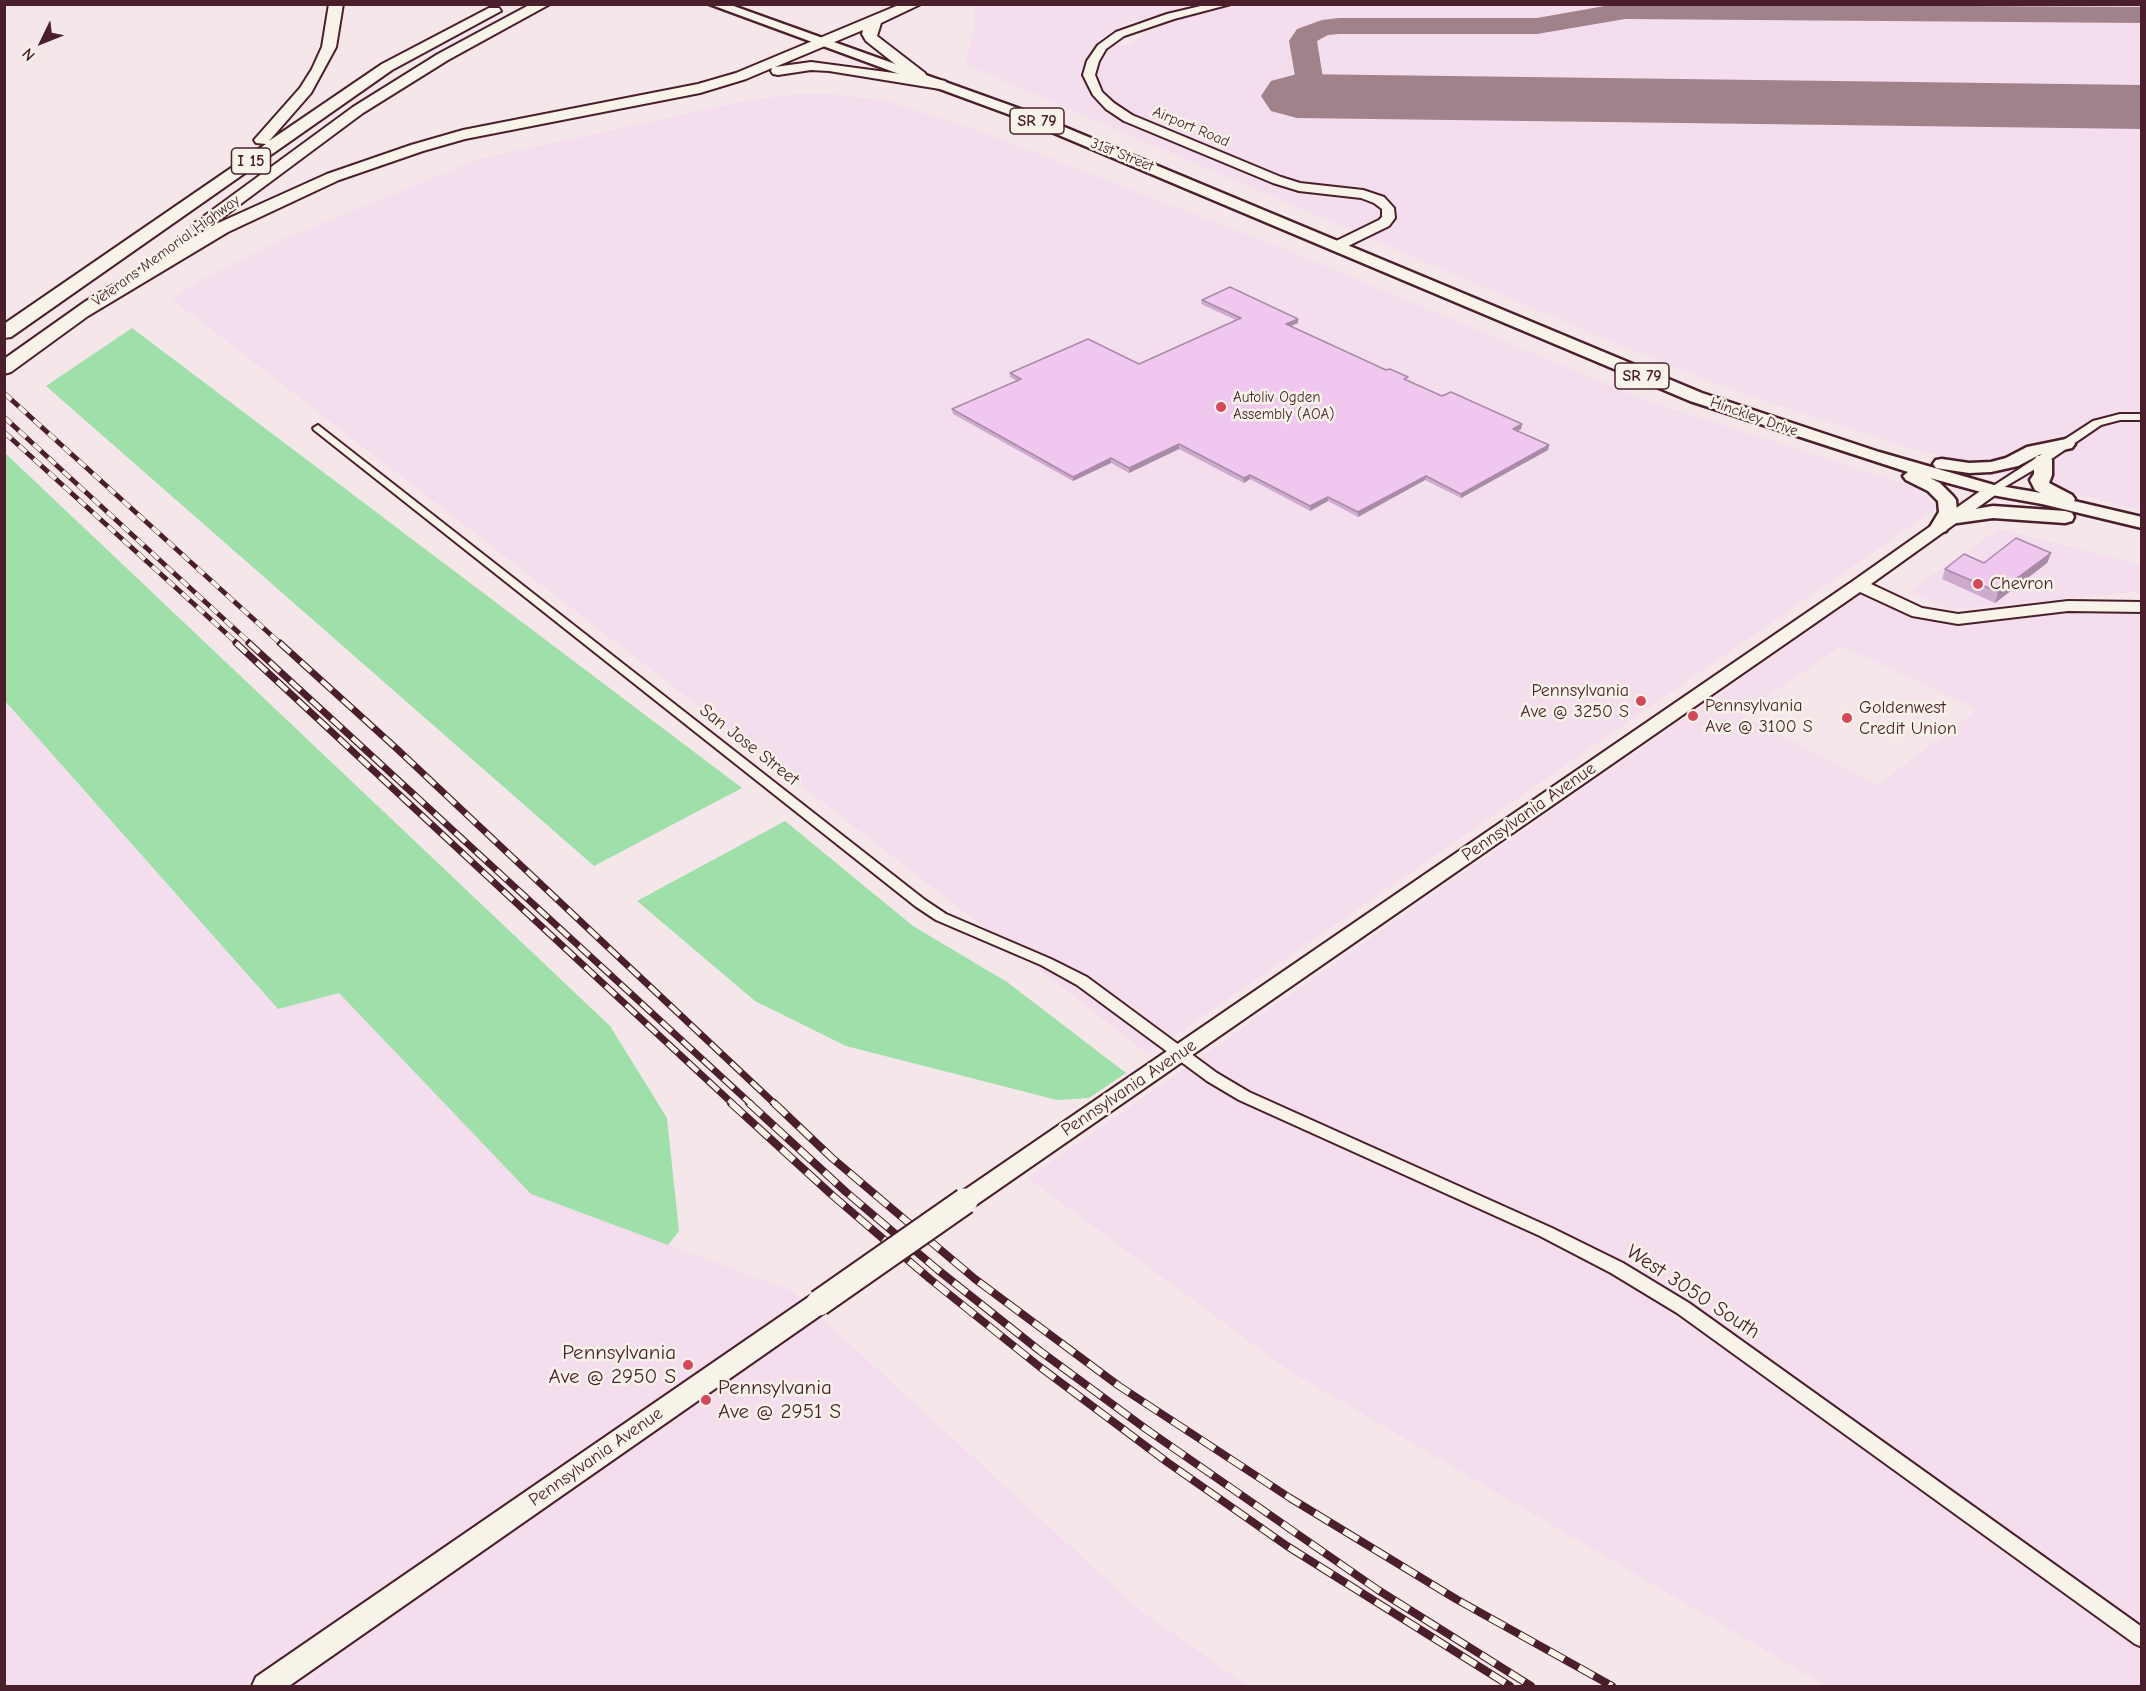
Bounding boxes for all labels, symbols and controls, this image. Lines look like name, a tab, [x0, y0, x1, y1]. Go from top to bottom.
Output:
north arrow	[12, 12, 72, 72]
text: N	[19, 44, 39, 64]
street label: Airport Road	[1150, 103, 1232, 151]
road number: SR 79	[1010, 108, 1064, 134]
street label: 31st Street	[1088, 134, 1156, 176]
road number: I 15	[232, 148, 270, 174]
street label: Veterans Memorial Highway	[89, 191, 243, 311]
road number: SR 79	[1615, 363, 1669, 389]
place label: Autoliv Ogden Assembly (AOA)	[1233, 389, 1334, 424]
street label: Hinckley Drive	[1708, 394, 1800, 440]
marker: Autoliv Ogden Assembly (AOA)	[1214, 400, 1228, 414]
place label: Chevron	[1990, 573, 2054, 595]
marker: Chevron	[1971, 577, 1985, 591]
place label: Pennsylvania Ave @ 3250 S	[1520, 680, 1629, 722]
marker: Pennsylvania Ave @ 3250 S	[1634, 694, 1648, 708]
place label: Pennsylvania Ave @ 3100 S	[1705, 695, 1813, 738]
place label: Goldenwest Credit Union	[1859, 697, 1957, 740]
street label: San Jose Street	[695, 699, 803, 791]
marker: Pennsylvania Ave @ 3100 S	[1686, 709, 1700, 723]
marker: Goldenwest Credit Union	[1840, 711, 1854, 725]
street label: Pennsylvania Avenue	[1458, 758, 1600, 866]
street label: Pennsylvania Avenue	[1057, 1035, 1201, 1141]
street label: West 3050 South	[1621, 1239, 1765, 1345]
place label: Pennsylvania Ave @ 2950 S	[549, 1340, 676, 1390]
marker: Pennsylvania Ave @ 2950 S	[681, 1358, 695, 1372]
place label: Pennsylvania Ave @ 2951 S	[718, 1375, 841, 1425]
marker: Pennsylvania Ave @ 2951 S	[699, 1393, 713, 1407]
street label: Pennsylvania Avenue	[525, 1403, 667, 1511]

